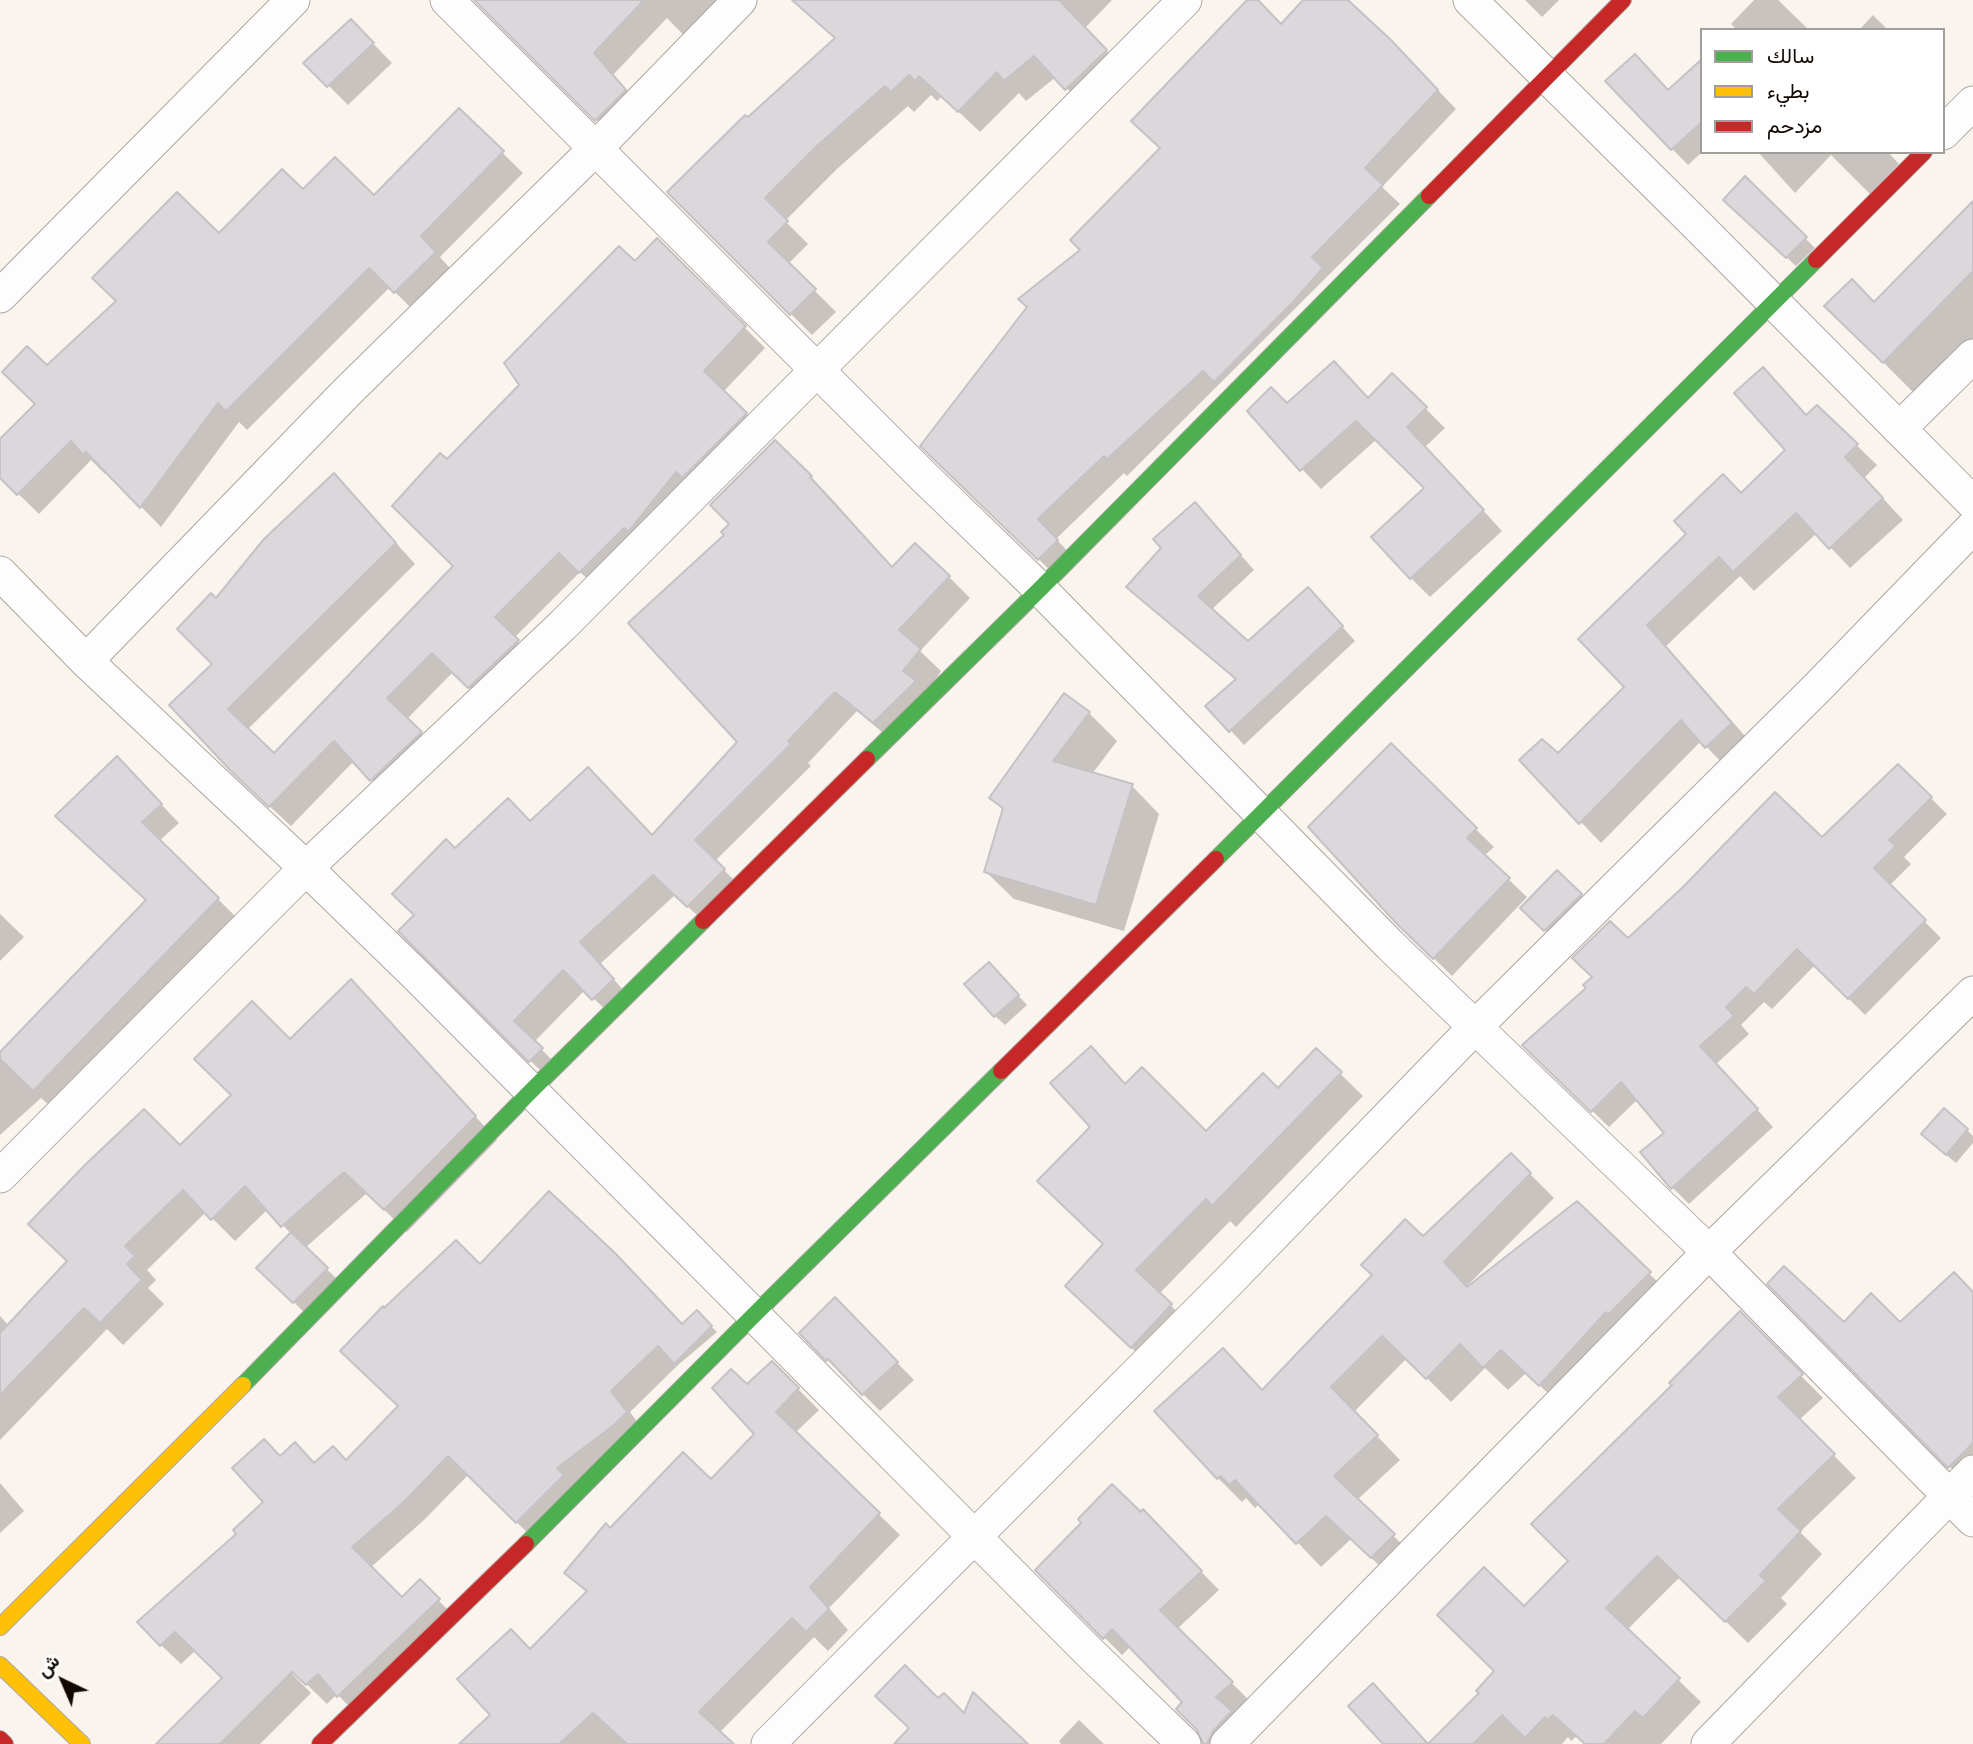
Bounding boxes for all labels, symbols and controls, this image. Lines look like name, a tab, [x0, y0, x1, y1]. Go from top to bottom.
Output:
legend	[1700, 28, 1945, 154]
text: سالك	[1767, 41, 1814, 70]
text: بطيء	[1767, 76, 1810, 105]
text: مزدحم	[1767, 111, 1822, 140]
north arrow	[28, 1646, 98, 1716]
text: ش	[30, 1648, 66, 1683]

